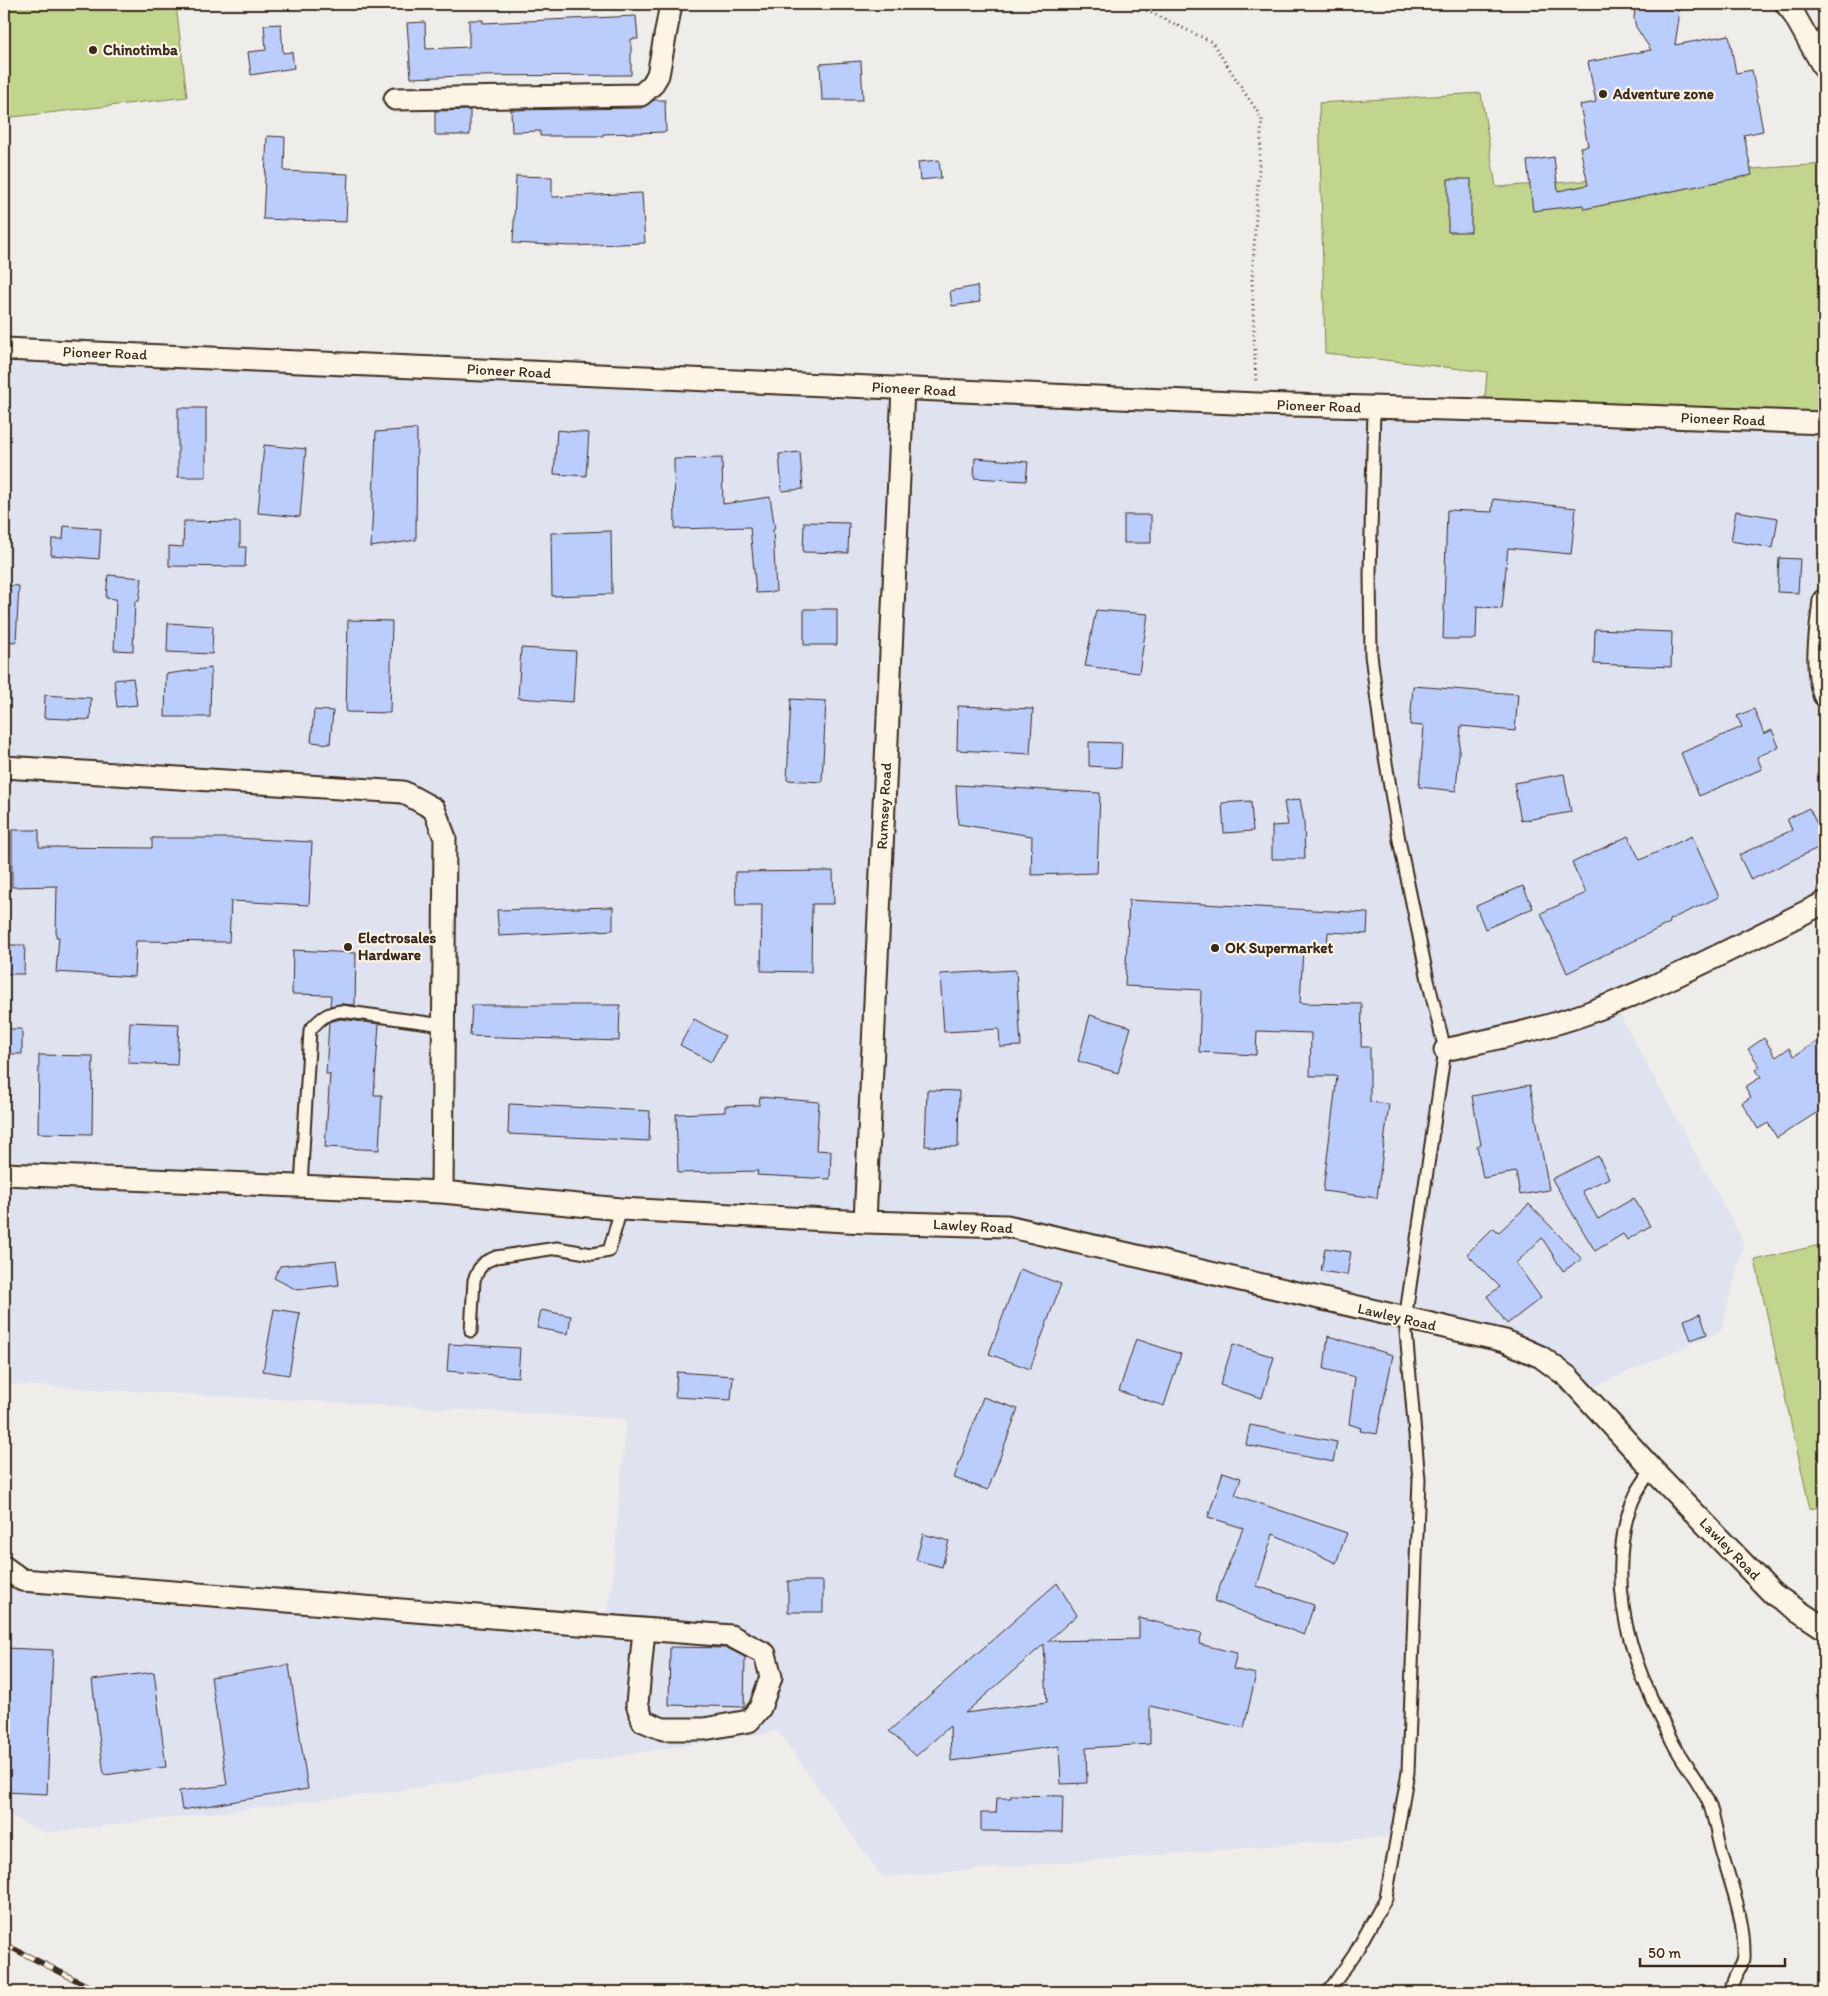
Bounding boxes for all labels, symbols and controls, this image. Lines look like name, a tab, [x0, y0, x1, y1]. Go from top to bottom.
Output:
place label: Chinotimba	[103, 41, 178, 59]
marker: Chinotimba	[87, 44, 99, 56]
place label: Adventure zone	[1612, 85, 1714, 103]
marker: Adventure zone	[1597, 88, 1609, 100]
street label: Pioneer Road	[62, 343, 148, 363]
street label: Pioneer Road	[466, 360, 552, 382]
street label: Pioneer Road	[871, 378, 957, 400]
street label: Pioneer Road	[1276, 396, 1362, 416]
street label: Pioneer Road	[1680, 409, 1766, 429]
street label: Rumsey Road	[873, 761, 895, 850]
place label: Electrosales Hardware	[358, 929, 437, 964]
place label: OK Supermarket	[1225, 939, 1333, 958]
marker: Electrosales Hardware	[342, 941, 354, 953]
marker: OK Supermarket	[1209, 942, 1221, 954]
street label: Lawley Road	[932, 1215, 1014, 1237]
street label: Lawley Road	[1356, 1299, 1439, 1335]
street label: Lawley Road	[1696, 1514, 1765, 1585]
scale bar	[1640, 1936, 1786, 1968]
text: 50 m	[1648, 1944, 1681, 1962]

